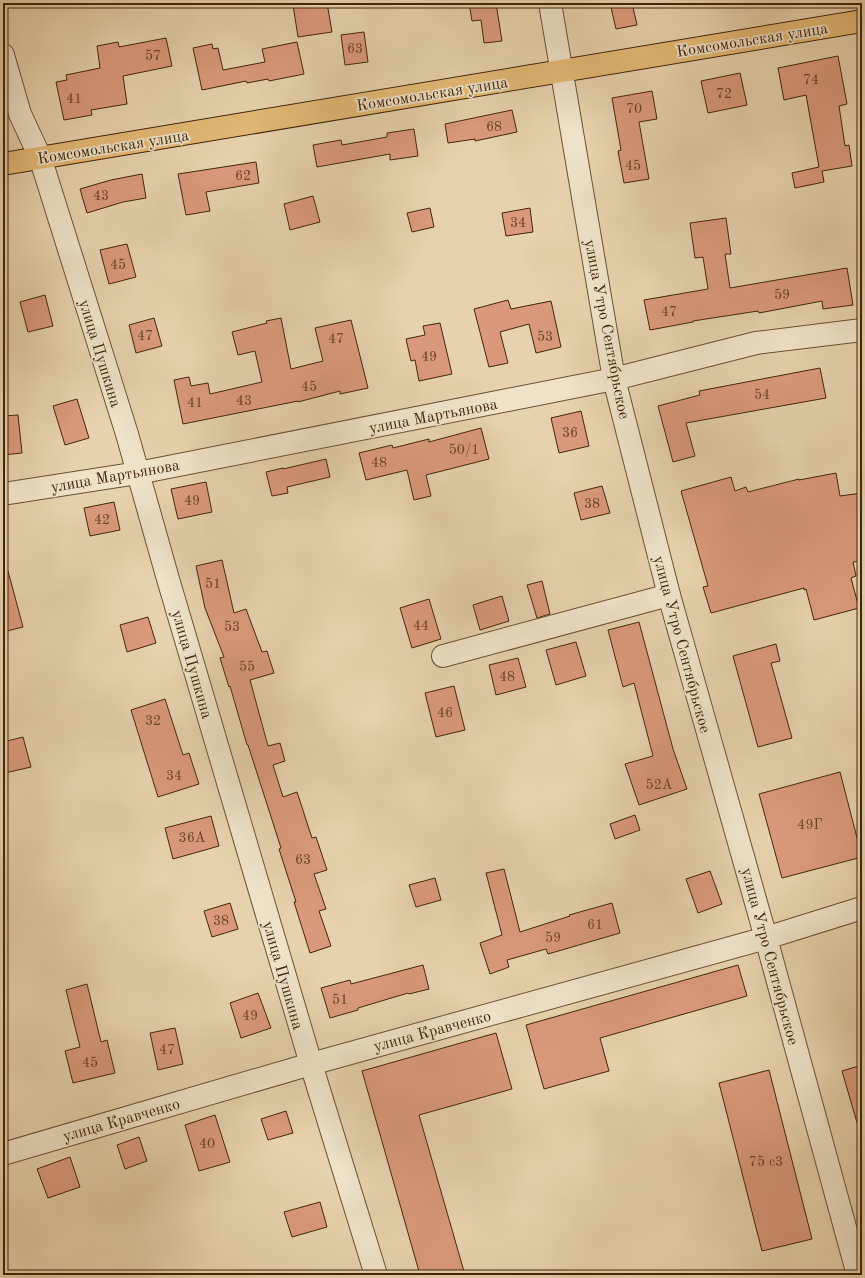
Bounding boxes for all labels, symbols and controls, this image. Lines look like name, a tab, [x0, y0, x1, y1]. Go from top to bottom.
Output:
street label: Комсомольская улица	[675, 21, 829, 61]
house number: 63	[347, 42, 363, 56]
house number: 57	[145, 49, 161, 63]
house number: 74	[803, 73, 819, 87]
street label: Комсомольская улица	[355, 75, 509, 115]
house number: 72	[716, 87, 732, 101]
house number: 41	[66, 92, 82, 106]
house number: 70	[626, 102, 642, 116]
house number: 68	[486, 120, 502, 134]
street label: Комсомольская улица	[36, 128, 190, 168]
house number: 45	[625, 159, 641, 173]
house number: 62	[235, 169, 251, 183]
house number: 43	[93, 189, 109, 203]
house number: 34	[510, 216, 526, 230]
street label: улица Утро Сентябрьское	[581, 238, 631, 421]
house number: 45	[110, 258, 126, 272]
house number: 59	[774, 288, 790, 302]
street label: улица Пушкина	[75, 298, 123, 410]
house number: 47	[661, 305, 677, 319]
house number: 47	[137, 329, 153, 343]
house number: 53	[537, 330, 553, 344]
house number: 47	[328, 332, 344, 346]
house number: 49	[421, 350, 437, 364]
house number: 45	[301, 380, 317, 394]
house number: 54	[754, 388, 770, 402]
house number: 43	[236, 394, 252, 408]
house number: 41	[187, 396, 203, 410]
street label: улица Мартьянова	[368, 397, 499, 437]
house number: 36	[562, 426, 578, 440]
house number: 50/1	[449, 443, 479, 457]
house number: 48	[371, 456, 387, 470]
street label: улица Мартьянова	[50, 458, 181, 496]
house number: 49	[184, 494, 200, 508]
house number: 38	[584, 497, 600, 511]
house number: 42	[94, 513, 110, 527]
street label: улица Утро Сентябрьское	[650, 554, 712, 735]
house number: 51	[205, 577, 221, 591]
street label: улица Пушкина	[168, 609, 214, 721]
house number: 44	[413, 619, 429, 633]
house number: 53	[224, 620, 240, 634]
house number: 55	[239, 660, 255, 674]
house number: 48	[499, 670, 515, 684]
house number: 46	[437, 706, 453, 720]
house number: 32	[145, 714, 161, 728]
house number: 34	[166, 769, 182, 783]
house number: 52А	[646, 778, 673, 792]
house number: 49Г	[797, 818, 823, 832]
house number: 36А	[179, 831, 206, 845]
house number: 63	[295, 853, 311, 867]
street label: улица Утро Сентябрьское	[738, 866, 800, 1047]
house number: 38	[213, 914, 229, 928]
house number: 61	[587, 918, 603, 932]
street label: улица Пушкина	[259, 920, 305, 1032]
house number: 59	[545, 931, 561, 945]
house number: 51	[332, 993, 348, 1007]
house number: 49	[242, 1009, 258, 1023]
street label: улица Кравченко	[372, 1009, 493, 1055]
house number: 47	[159, 1043, 175, 1057]
house number: 45	[82, 1056, 98, 1070]
street label: улица Кравченко	[61, 1097, 182, 1145]
house number: 40	[199, 1137, 215, 1151]
house number: 75 с3	[749, 1155, 783, 1169]

